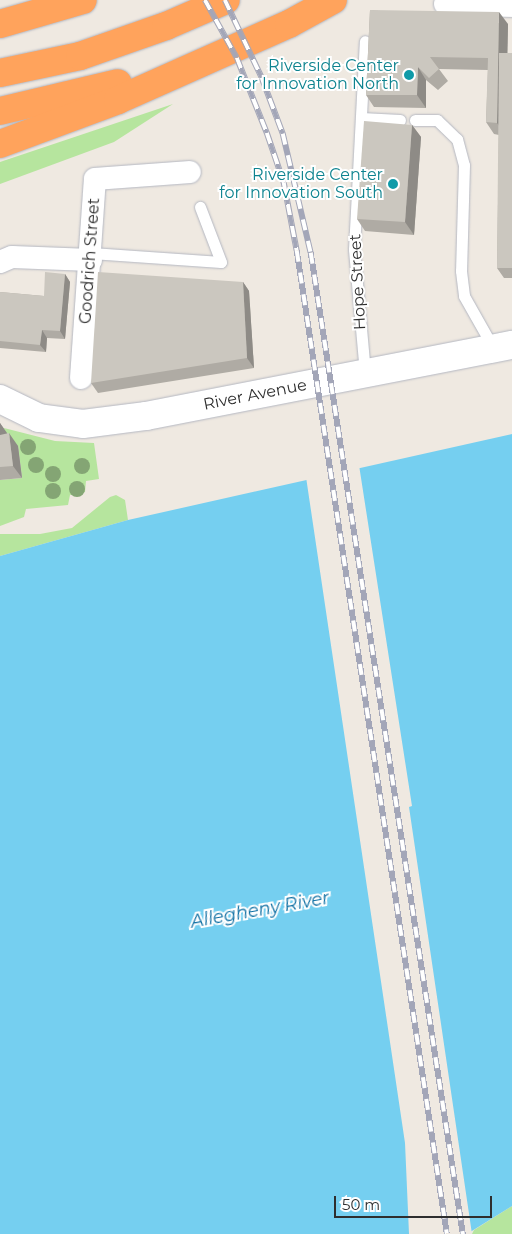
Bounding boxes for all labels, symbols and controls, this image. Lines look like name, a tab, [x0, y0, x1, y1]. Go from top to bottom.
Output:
place label: Riverside Center for Innovation North	[236, 56, 399, 94]
marker: Riverside Center for Innovation North	[403, 69, 415, 81]
place label: Riverside Center for Innovation South	[219, 165, 383, 203]
marker: Riverside Center for Innovation South	[387, 178, 399, 190]
street label: Goodrich Street	[76, 197, 104, 325]
street label: Hope Street	[346, 234, 370, 330]
street label: River Avenue	[202, 376, 308, 414]
water label: Allegheny River	[189, 887, 331, 933]
scale bar	[337, 1186, 494, 1218]
text: 50 m	[342, 1195, 380, 1214]

